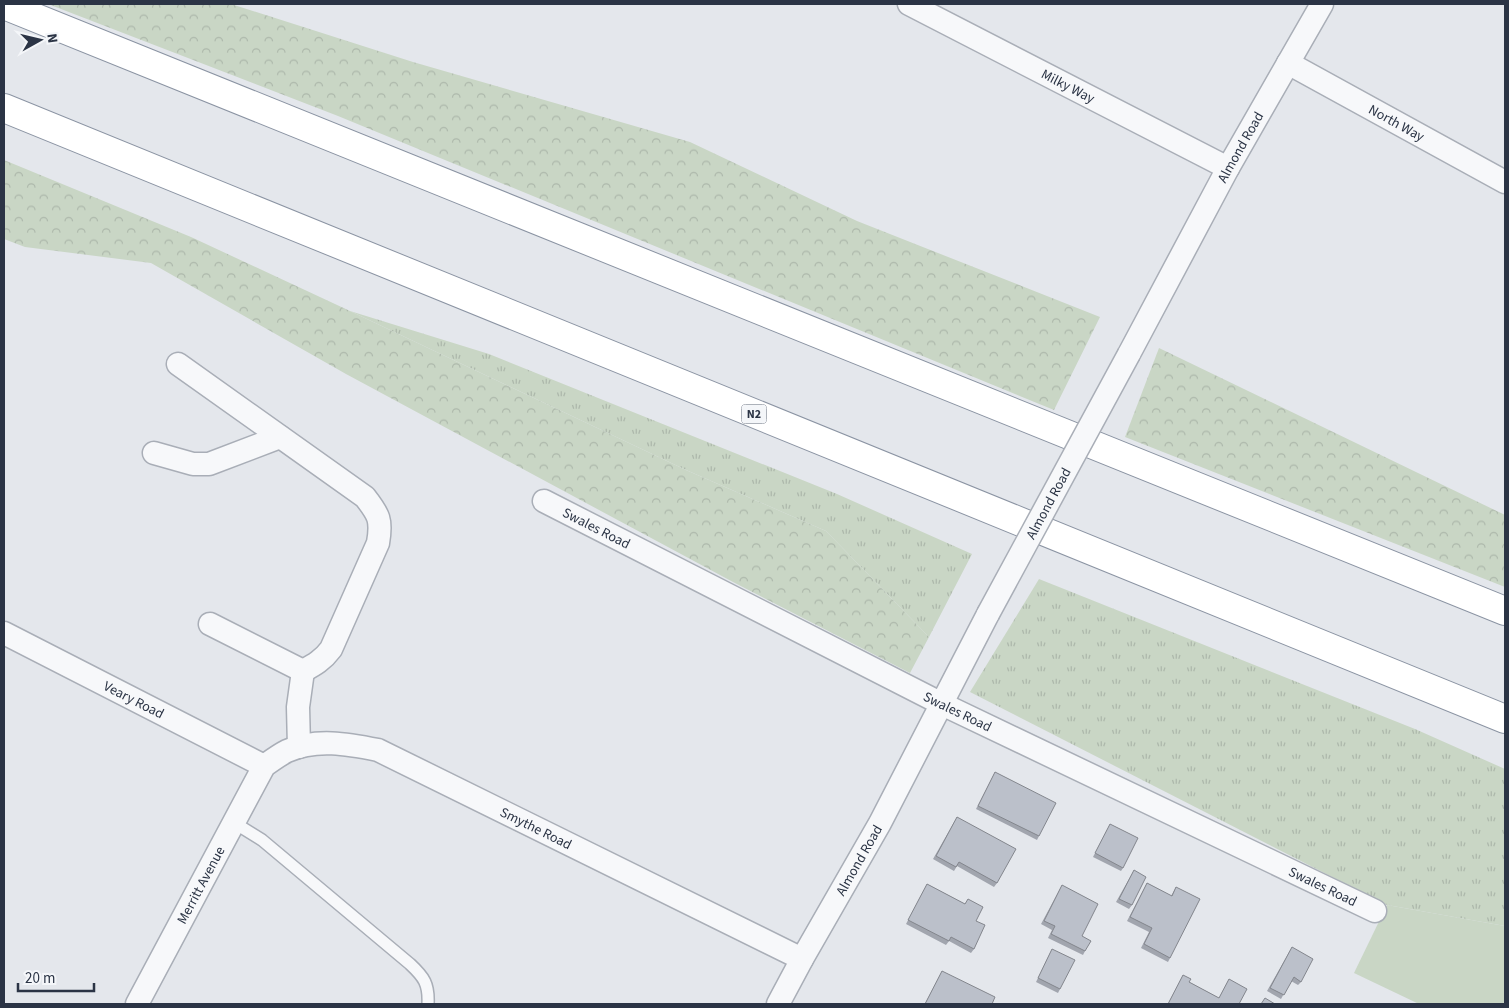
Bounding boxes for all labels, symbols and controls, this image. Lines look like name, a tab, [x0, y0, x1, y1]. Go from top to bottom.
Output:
north arrow	[15, 15, 65, 65]
text: N	[41, 32, 62, 44]
street label: Milky Way	[1037, 65, 1098, 109]
street label: North Way	[1365, 100, 1428, 147]
street label: Almond Road	[1213, 108, 1269, 186]
road number: N2	[742, 404, 766, 424]
street label: Almond Road	[1021, 464, 1077, 543]
street label: Swales Road	[559, 503, 634, 554]
street label: Veary Road	[100, 677, 167, 724]
street label: Swales Road	[919, 687, 995, 737]
street label: Smythe Road	[496, 803, 575, 855]
street label: Almond Road	[831, 821, 888, 900]
street label: Merritt Avenue	[172, 843, 230, 928]
street label: Swales Road	[1285, 862, 1360, 912]
scale bar	[18, 960, 94, 992]
text: 20 m	[25, 968, 55, 989]

